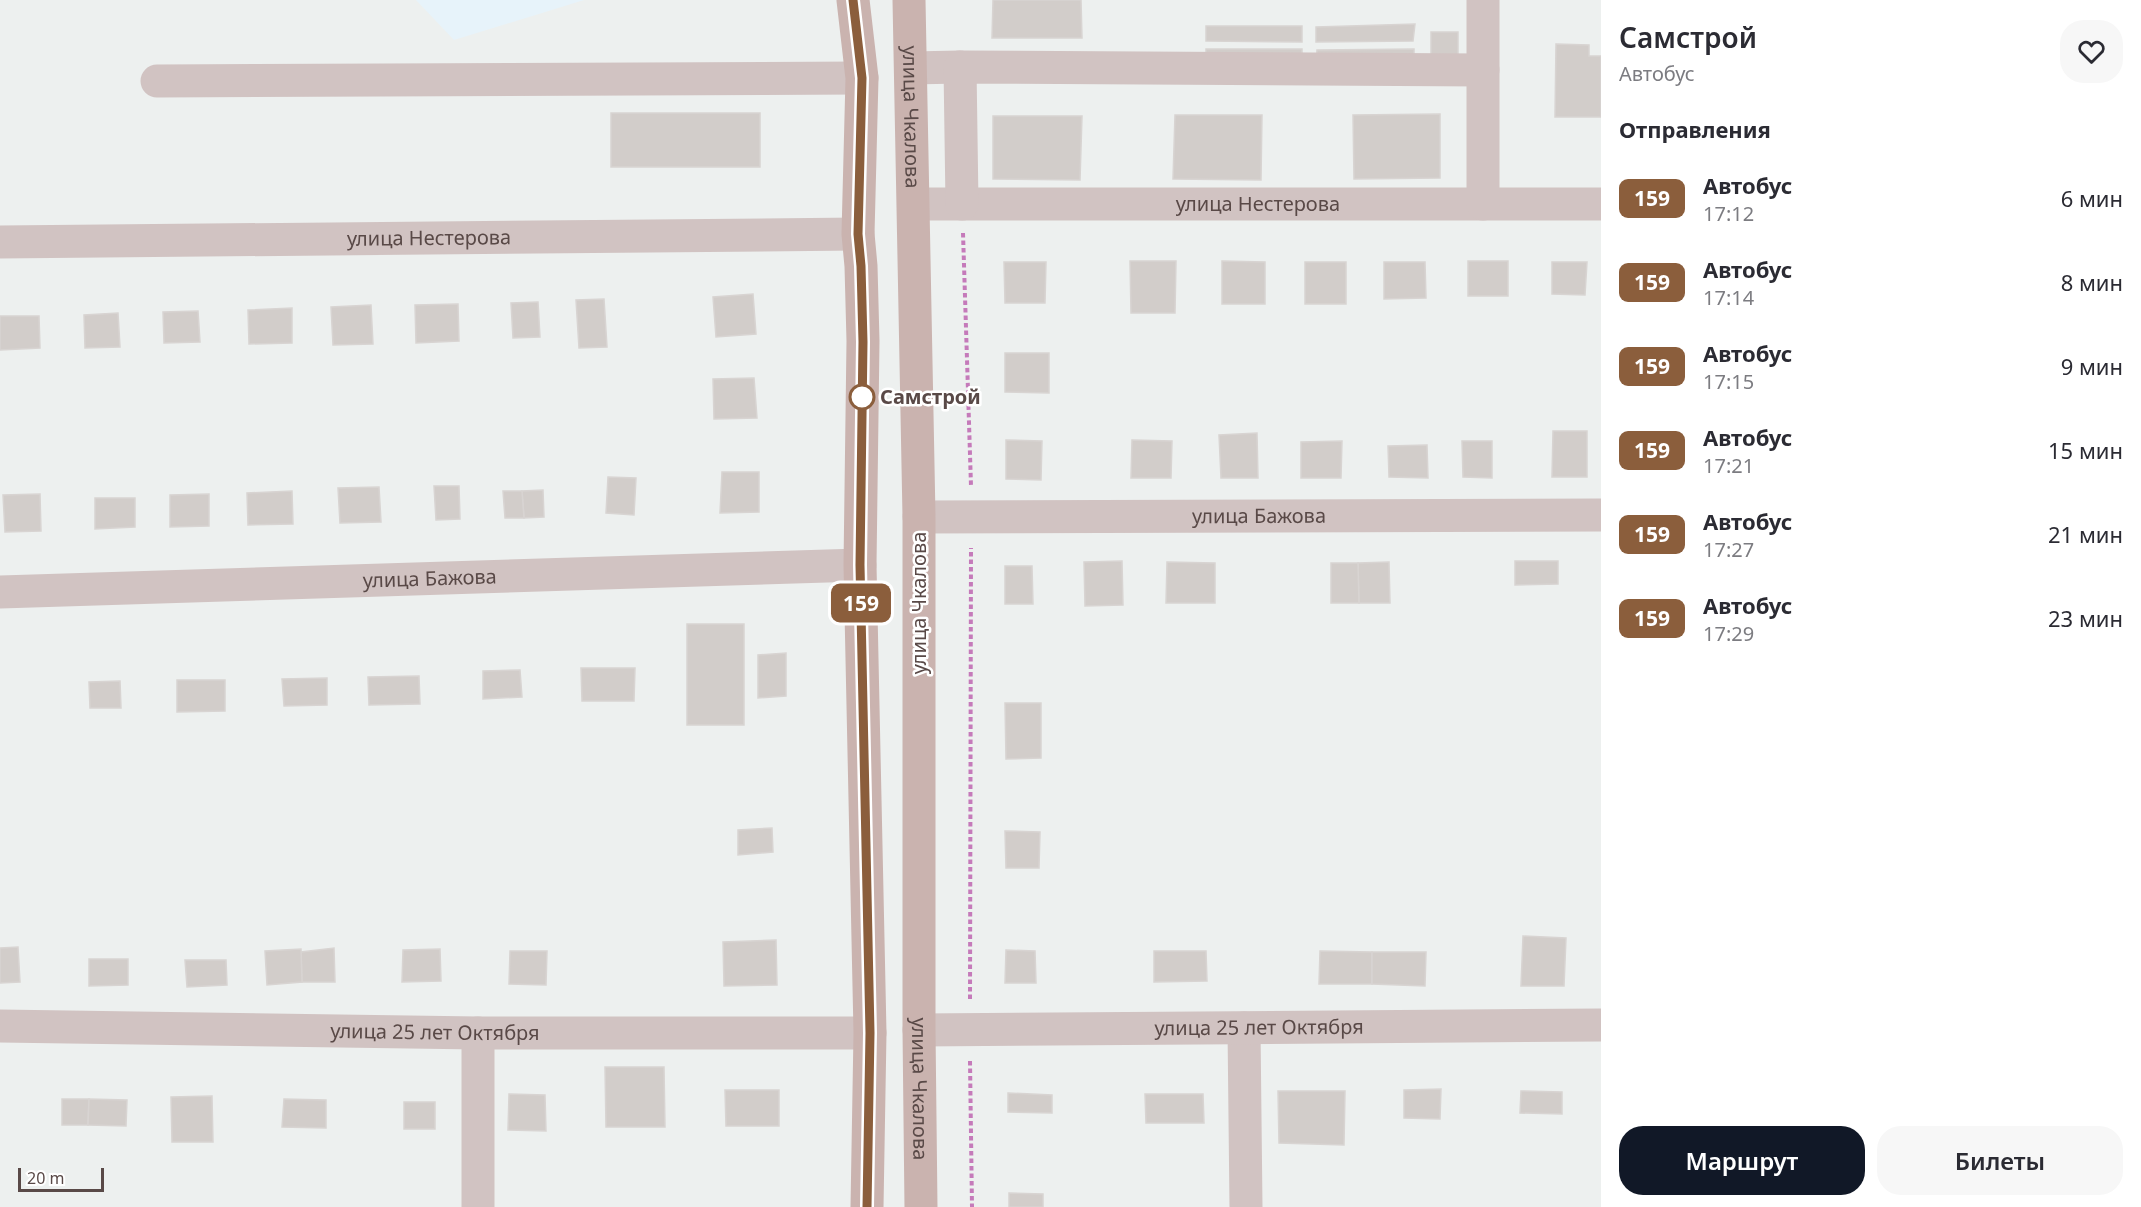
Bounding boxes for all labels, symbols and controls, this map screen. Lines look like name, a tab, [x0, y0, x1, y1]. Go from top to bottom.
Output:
text: Самстрой	[1619, 18, 1757, 56]
button: heart	[2060, 20, 2123, 83]
street label: улица Чкалова	[897, 45, 927, 189]
text: Автобус	[1619, 60, 1695, 87]
text: Отправления	[1619, 114, 1771, 144]
text: Автобус	[1703, 170, 1792, 200]
text: 6 мин	[2061, 183, 2123, 213]
text: 159	[1634, 184, 1670, 212]
street label: улица Нестерова	[1176, 190, 1340, 217]
text: 17:12	[1703, 200, 1754, 227]
street label: улица Нестерова	[347, 223, 511, 252]
text: Автобус	[1703, 254, 1792, 284]
text: 8 мин	[2061, 267, 2123, 297]
text: 159	[1634, 268, 1670, 296]
text: 17:14	[1703, 284, 1754, 311]
text: Автобус	[1703, 338, 1792, 368]
text: 9 мин	[2061, 351, 2123, 381]
text: 159	[1634, 352, 1670, 380]
text: 17:15	[1703, 368, 1754, 395]
place label: Самстрой	[880, 383, 981, 410]
marker: Самстрой	[849, 384, 875, 410]
text: Автобус	[1703, 422, 1792, 452]
text: 15 мин	[2048, 435, 2123, 465]
text: 159	[1634, 436, 1670, 464]
text: 17:21	[1703, 452, 1754, 479]
street label: улица Бажова	[1192, 502, 1326, 529]
text: Автобус	[1703, 506, 1792, 536]
text: 21 мин	[2048, 519, 2123, 549]
text: 159	[1634, 520, 1670, 548]
street label: улица Чкалова	[905, 532, 932, 674]
text: 17:27	[1703, 536, 1754, 563]
street label: улица Бажова	[362, 562, 497, 594]
line badge: 159	[826, 584, 896, 622]
text: 159	[843, 589, 879, 617]
text: Автобус	[1703, 590, 1792, 620]
text: 23 мин	[2048, 603, 2123, 633]
text: 159	[1634, 604, 1670, 632]
text: 17:29	[1703, 620, 1754, 647]
street label: улица 25 лет Октября	[1154, 1013, 1364, 1041]
street label: улица 25 лет Октября	[330, 1017, 540, 1046]
street label: улица Чкалова	[906, 1017, 934, 1160]
button: Маршрут	[1619, 1126, 1865, 1195]
button: Билеты	[1877, 1126, 2123, 1195]
scale bar	[18, 1165, 104, 1192]
text: 20 m	[27, 1167, 64, 1189]

